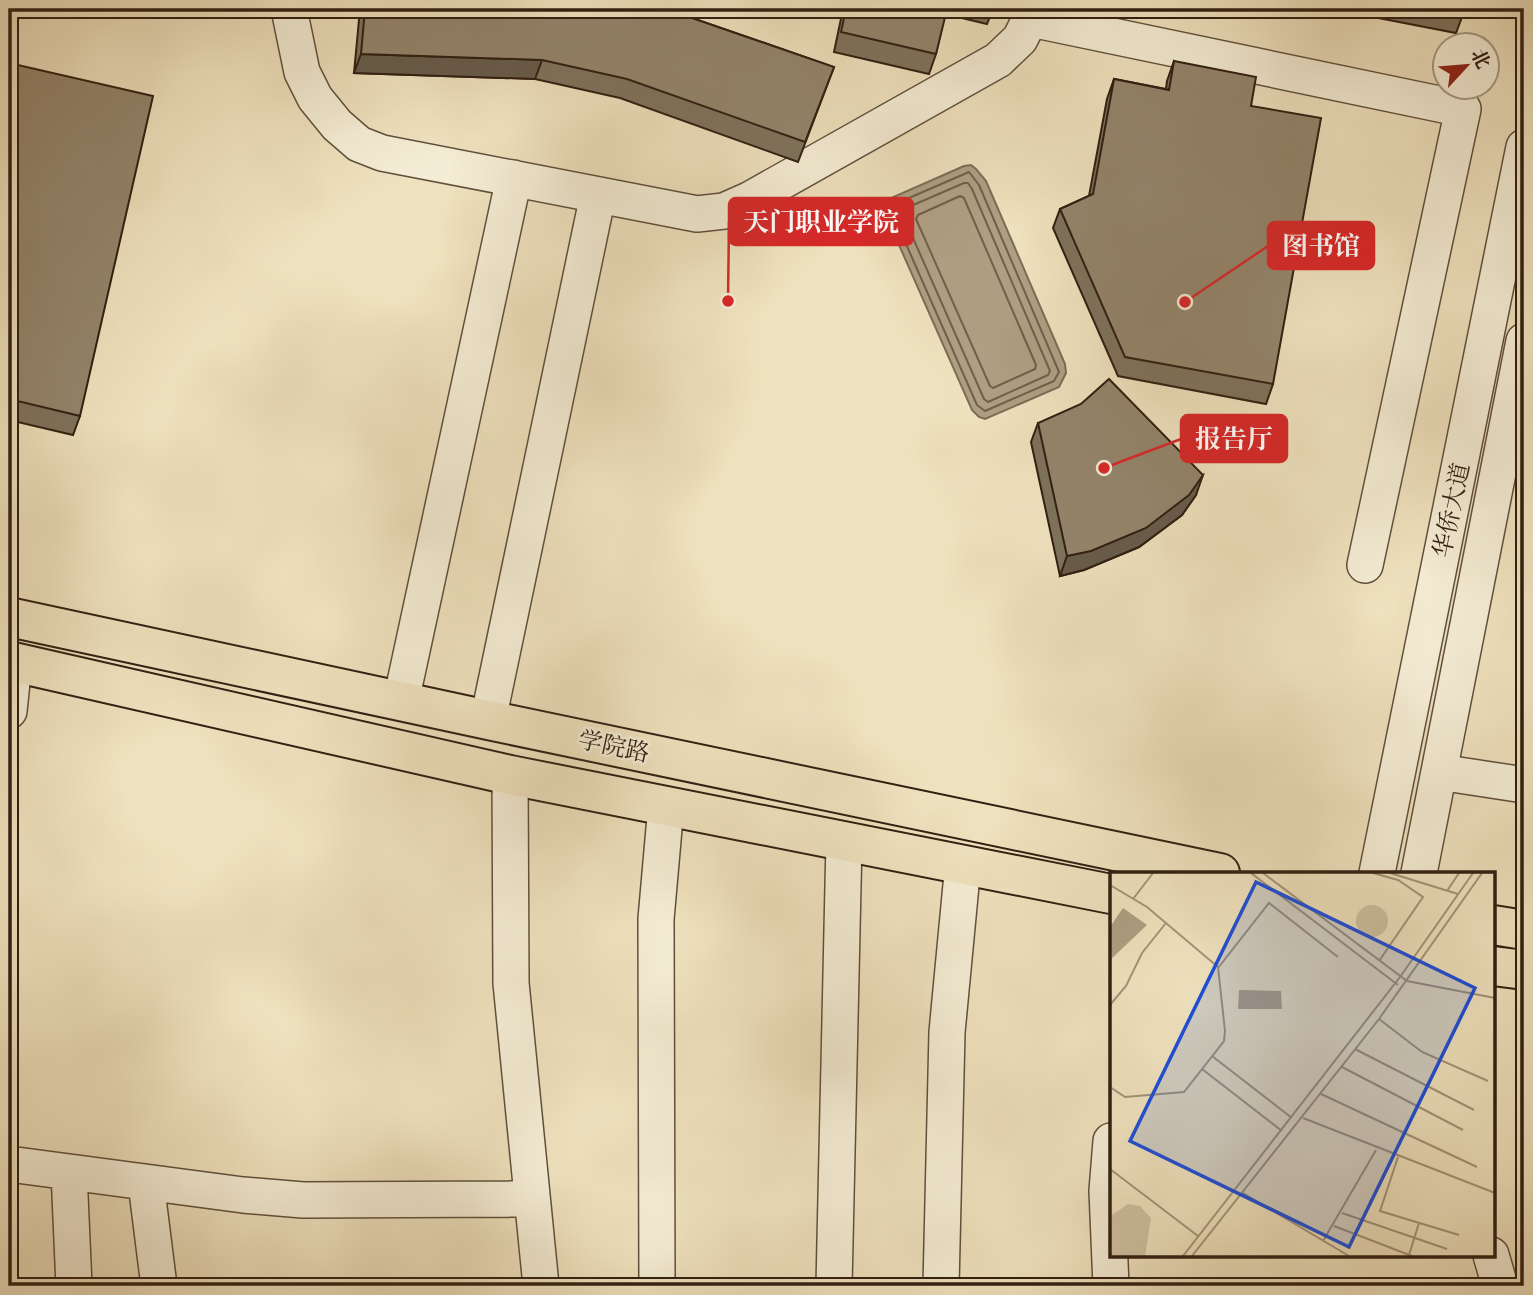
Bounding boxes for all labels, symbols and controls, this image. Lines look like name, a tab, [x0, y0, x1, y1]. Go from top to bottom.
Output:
north arrow	[1432, 32, 1502, 102]
text: 北	[1465, 45, 1496, 73]
callout: 天门职业学院	[729, 198, 913, 245]
text: 天门职业学院	[743, 205, 899, 239]
callout: 图书馆	[1268, 222, 1374, 269]
text: 图书馆	[1282, 229, 1360, 263]
callout: 报告厅	[1181, 415, 1287, 462]
text: 报告厅	[1195, 422, 1273, 456]
street label: 华侨大道	[1426, 460, 1476, 560]
street label: 学院路	[576, 723, 652, 769]
inset map	[1110, 872, 1494, 1256]

